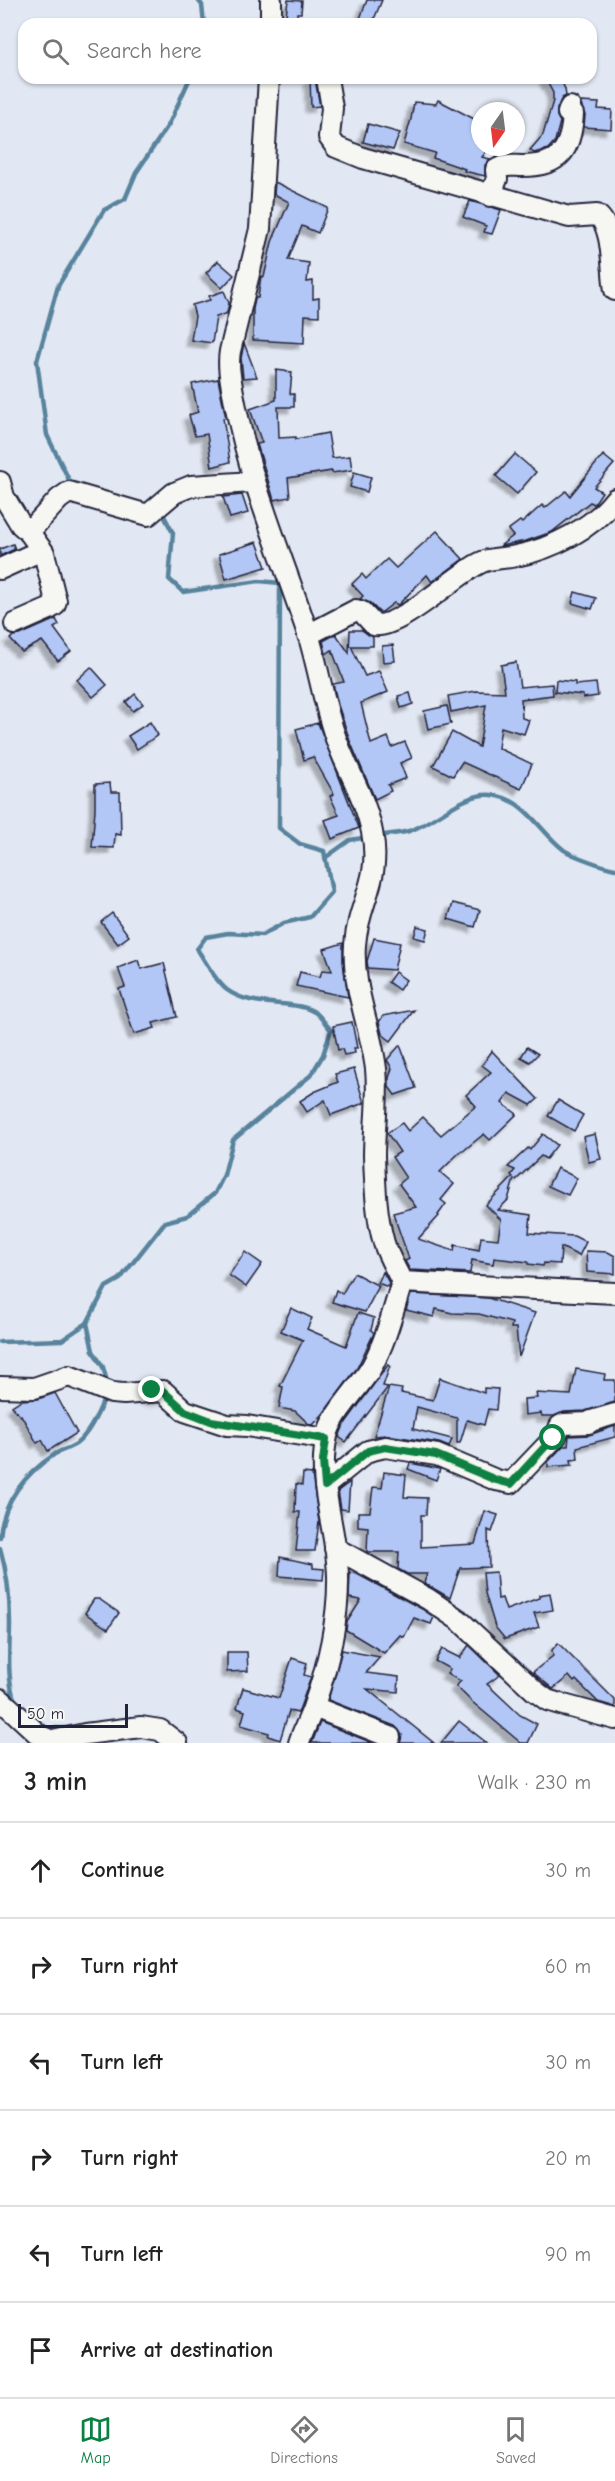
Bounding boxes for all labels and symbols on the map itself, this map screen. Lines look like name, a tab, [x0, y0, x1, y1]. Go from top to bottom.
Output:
north arrow	[471, 102, 525, 156]
route end	[138, 1376, 164, 1402]
route start	[539, 1424, 565, 1450]
scale bar	[18, 1701, 128, 1728]

